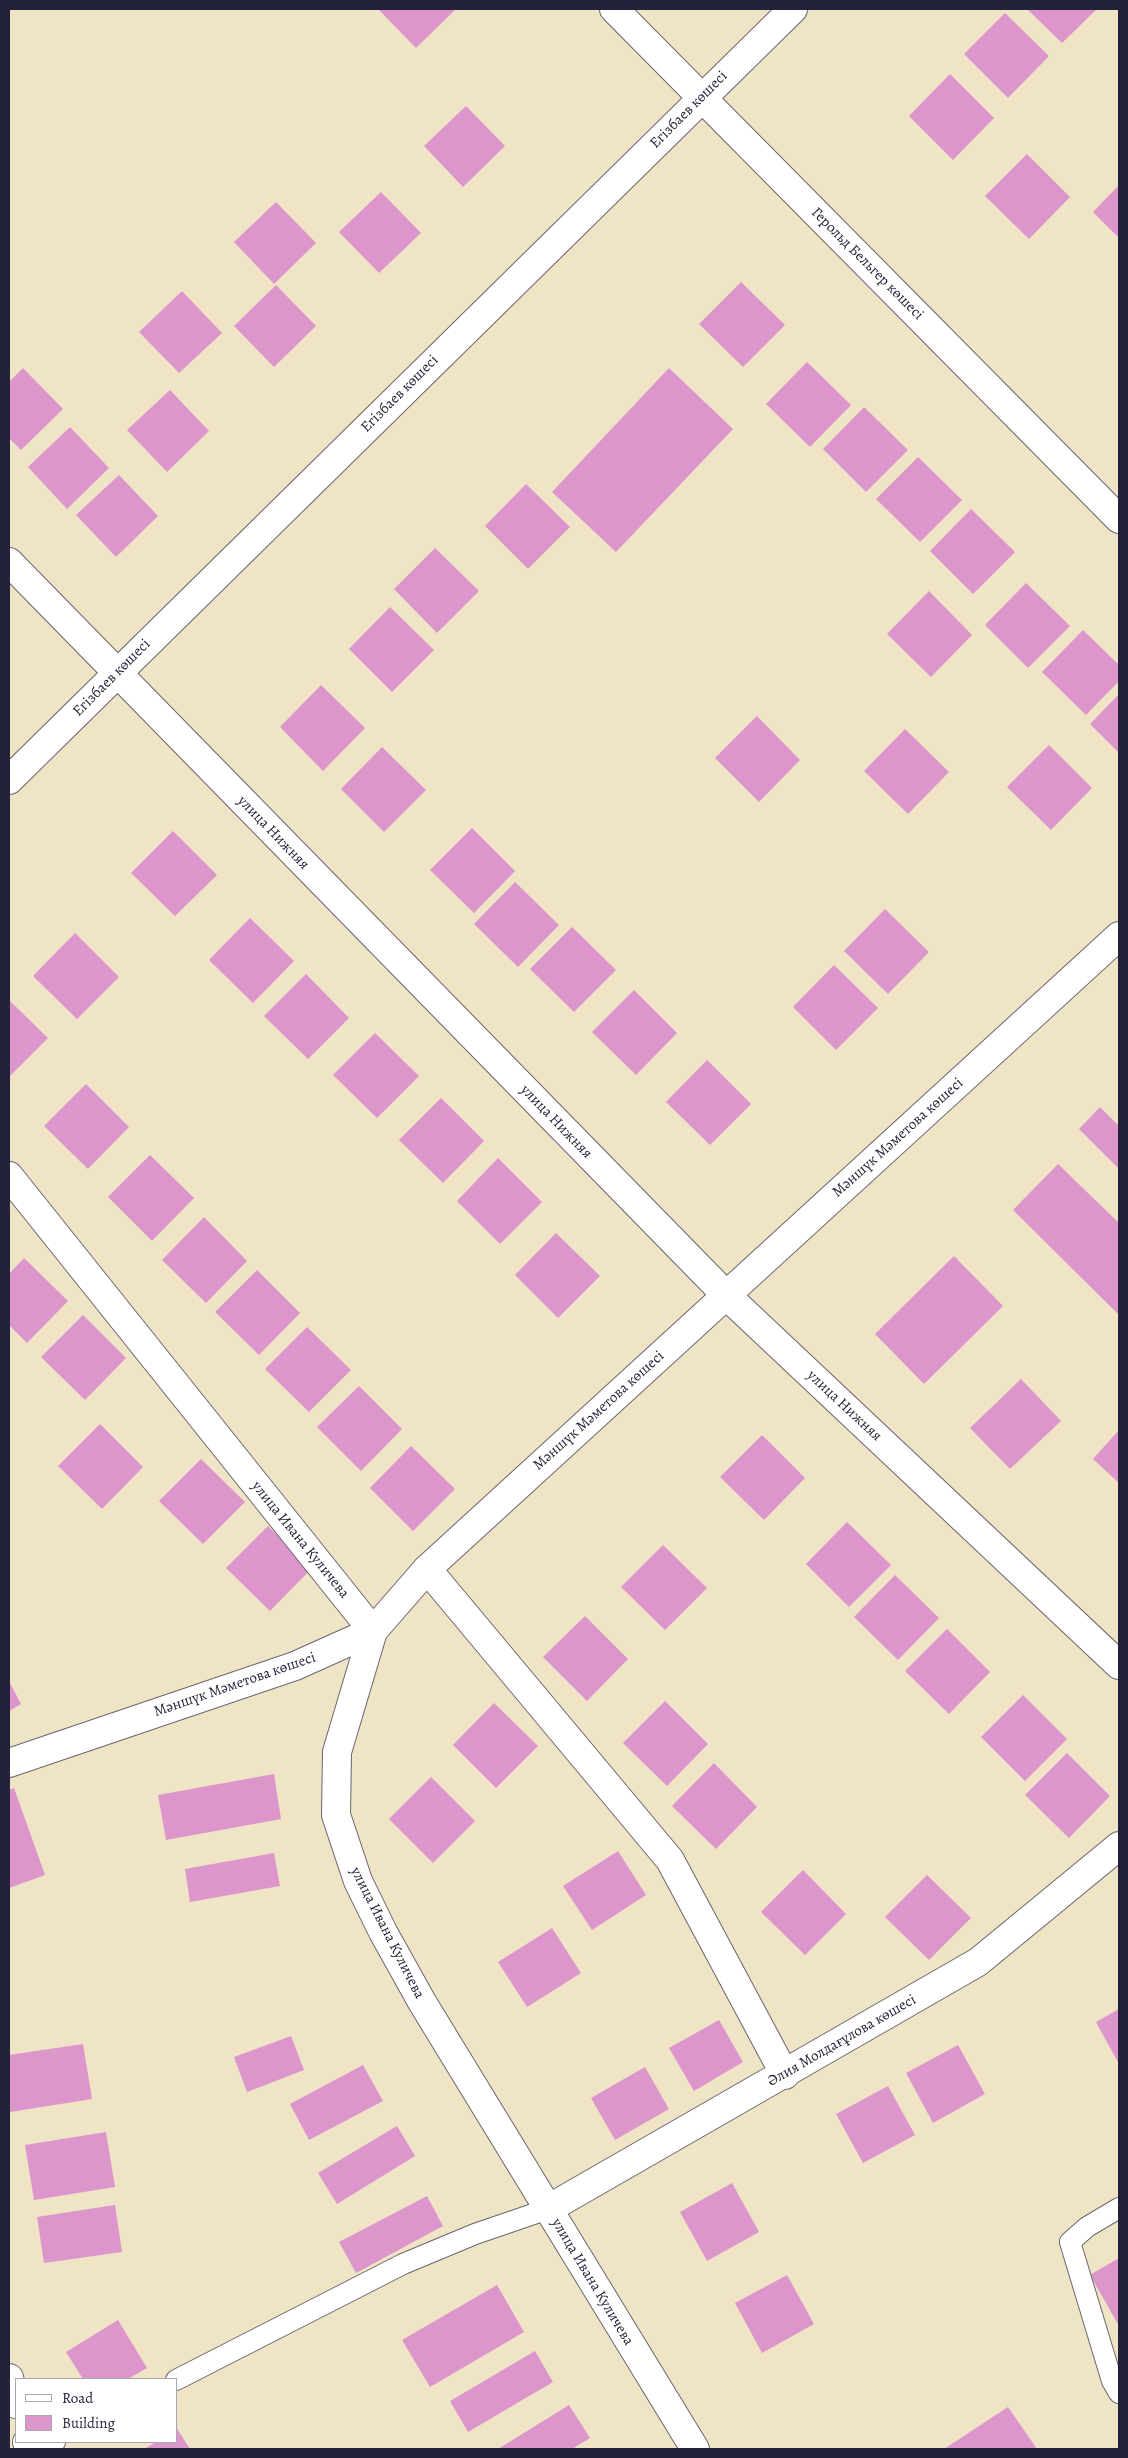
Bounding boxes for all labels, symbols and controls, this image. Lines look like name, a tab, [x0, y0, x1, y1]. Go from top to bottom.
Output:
street label: Егізбаев көшесі	[647, 68, 731, 152]
street label: Герольд Бельгер көшесі	[807, 204, 927, 324]
street label: Егізбаев көшесі	[358, 352, 442, 436]
street label: Егізбаев көшесі	[70, 636, 154, 720]
street label: улица Нижняя	[233, 792, 313, 874]
street label: Мәншүк Мәметова көшесі	[829, 1074, 967, 1202]
street label: улица Нижняя	[516, 1081, 596, 1163]
street label: Мәншүк Мәметова көшесі	[530, 1347, 668, 1475]
street label: улица Нижняя	[803, 1367, 885, 1445]
street label: улица Ивана Куличева	[247, 1478, 353, 1602]
street label: Мәншүк Мәметова көшесі	[152, 1649, 318, 1721]
street label: улица Ивана Куличева	[346, 1864, 428, 2002]
street label: Әлия Молдағұлова көшесі	[765, 1991, 919, 2091]
street label: улица Ивана Куличева	[547, 2215, 637, 2349]
legend	[15, 2378, 178, 2443]
text: Road	[62, 2388, 93, 2408]
text: Building	[62, 2413, 115, 2433]

